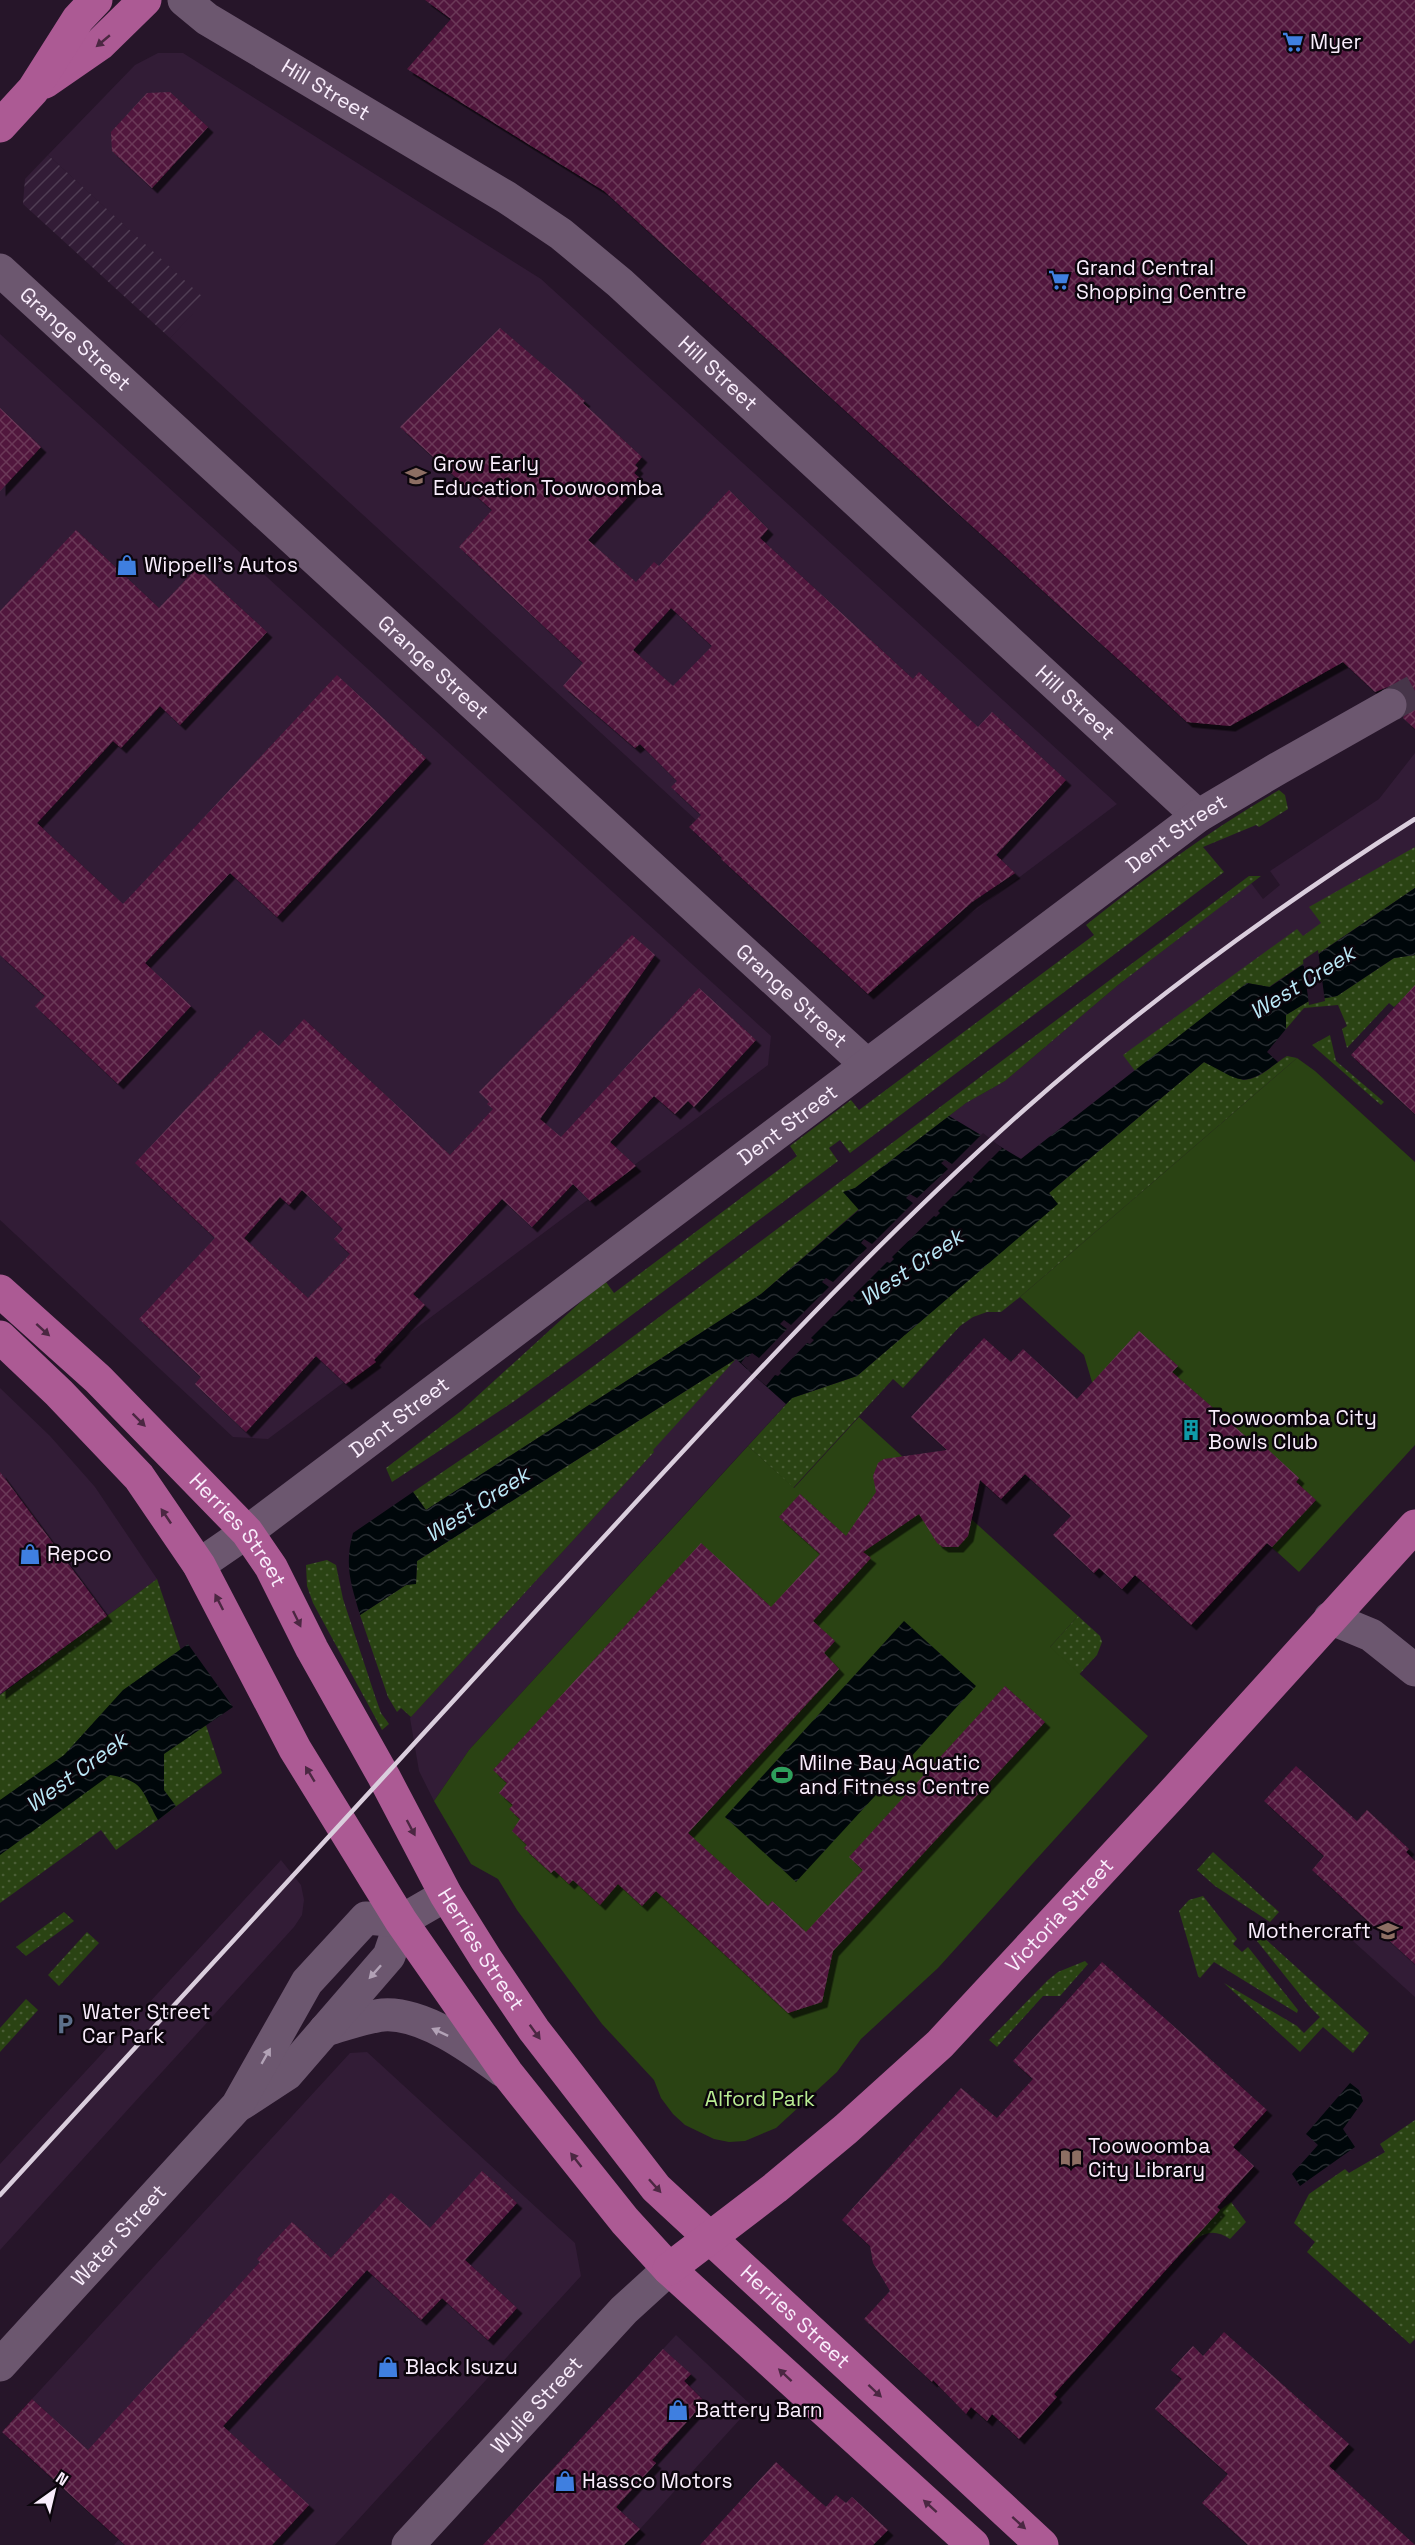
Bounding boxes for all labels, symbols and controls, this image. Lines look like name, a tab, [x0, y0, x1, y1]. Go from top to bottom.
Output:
place label: Myer	[1310, 28, 1361, 55]
supermarket icon: Myer	[1281, 30, 1305, 54]
one-way arrow	[95, 34, 111, 47]
street label: Hill Street	[277, 52, 375, 126]
place label: Grand Central Shopping Centre	[1076, 254, 1247, 305]
supermarket icon: Grand Central Shopping Centre	[1047, 268, 1071, 292]
street label: Grange Street	[14, 281, 137, 396]
street label: Hill Street	[673, 330, 764, 416]
place label: Grow Early Education Toowoomba	[433, 450, 663, 501]
school or university icon: Grow Early Education Toowoomba	[404, 464, 428, 488]
place label: Wippell's Autos	[144, 551, 298, 578]
shop icon: Wippell's Autos	[115, 553, 139, 577]
street label: Grange Street	[372, 609, 495, 725]
street label: Hill Street	[1030, 659, 1121, 746]
street label: Dent Street	[1120, 788, 1232, 879]
water label: West Creek	[1244, 937, 1362, 1025]
street label: Grange Street	[730, 938, 853, 1053]
street label: Dent Street	[732, 1078, 843, 1171]
water label: West Creek	[854, 1221, 970, 1312]
one-way arrow	[36, 1323, 51, 1337]
street label: Dent Street	[344, 1371, 454, 1463]
place label: Toowoomba City Bowls Club	[1208, 1404, 1377, 1455]
one-way arrow	[132, 1413, 146, 1427]
building icon: Toowoomba City Bowls Club	[1179, 1418, 1203, 1442]
water label: West Creek	[419, 1459, 536, 1548]
street label: Herries Street	[184, 1467, 293, 1591]
one-way arrow	[161, 1508, 172, 1524]
place label: Repco	[47, 1540, 112, 1567]
shop icon: Repco	[18, 1542, 42, 1566]
one-way arrow	[214, 1593, 224, 1611]
one-way arrow	[292, 1610, 301, 1627]
water label: West Creek	[20, 1724, 134, 1818]
place label: Milne Bay Aquatic and Fitness Centre	[799, 1749, 990, 1800]
sports icon: Milne Bay Aquatic and Fitness Centre	[770, 1763, 794, 1787]
one-way arrow	[305, 1765, 315, 1782]
one-way arrow	[406, 1820, 416, 1837]
street label: Victoria Street	[999, 1852, 1119, 1978]
street label: Herries Street	[432, 1883, 531, 2015]
place label: Mothercraft	[1248, 1917, 1371, 1944]
school or university icon: Mothercraft	[1376, 1919, 1400, 1943]
one-way arrow	[369, 1964, 382, 1979]
place label: Water Street Car Park	[82, 1998, 211, 2049]
parking icon: Water Street Car Park	[53, 2012, 77, 2036]
one-way arrow	[529, 2025, 541, 2040]
one-way arrow	[431, 2027, 448, 2036]
one-way arrow	[261, 2047, 271, 2064]
park label: Alford Park	[705, 2085, 815, 2112]
place label: Toowoomba City Library	[1088, 2132, 1210, 2183]
library icon: Toowoomba City Library	[1059, 2146, 1083, 2170]
one-way arrow	[570, 2152, 583, 2168]
street label: Water Street	[65, 2178, 172, 2291]
one-way arrow	[648, 2179, 662, 2194]
street label: Herries Street	[735, 2259, 856, 2374]
street label: Wylie Street	[484, 2350, 588, 2459]
place label: Black Isuzu	[405, 2353, 518, 2380]
shop icon: Black Isuzu	[376, 2355, 400, 2379]
one-way arrow	[778, 2369, 793, 2382]
one-way arrow	[868, 2384, 883, 2398]
place label: Battery Barn	[695, 2396, 823, 2423]
shop icon: Battery Barn	[666, 2398, 690, 2422]
north arrow	[24, 2461, 84, 2521]
text: N	[52, 2467, 72, 2491]
place label: Hassco Motors	[582, 2467, 733, 2494]
shop icon: Hassco Motors	[553, 2469, 577, 2493]
one-way arrow	[922, 2499, 937, 2513]
one-way arrow	[1011, 2516, 1026, 2530]

